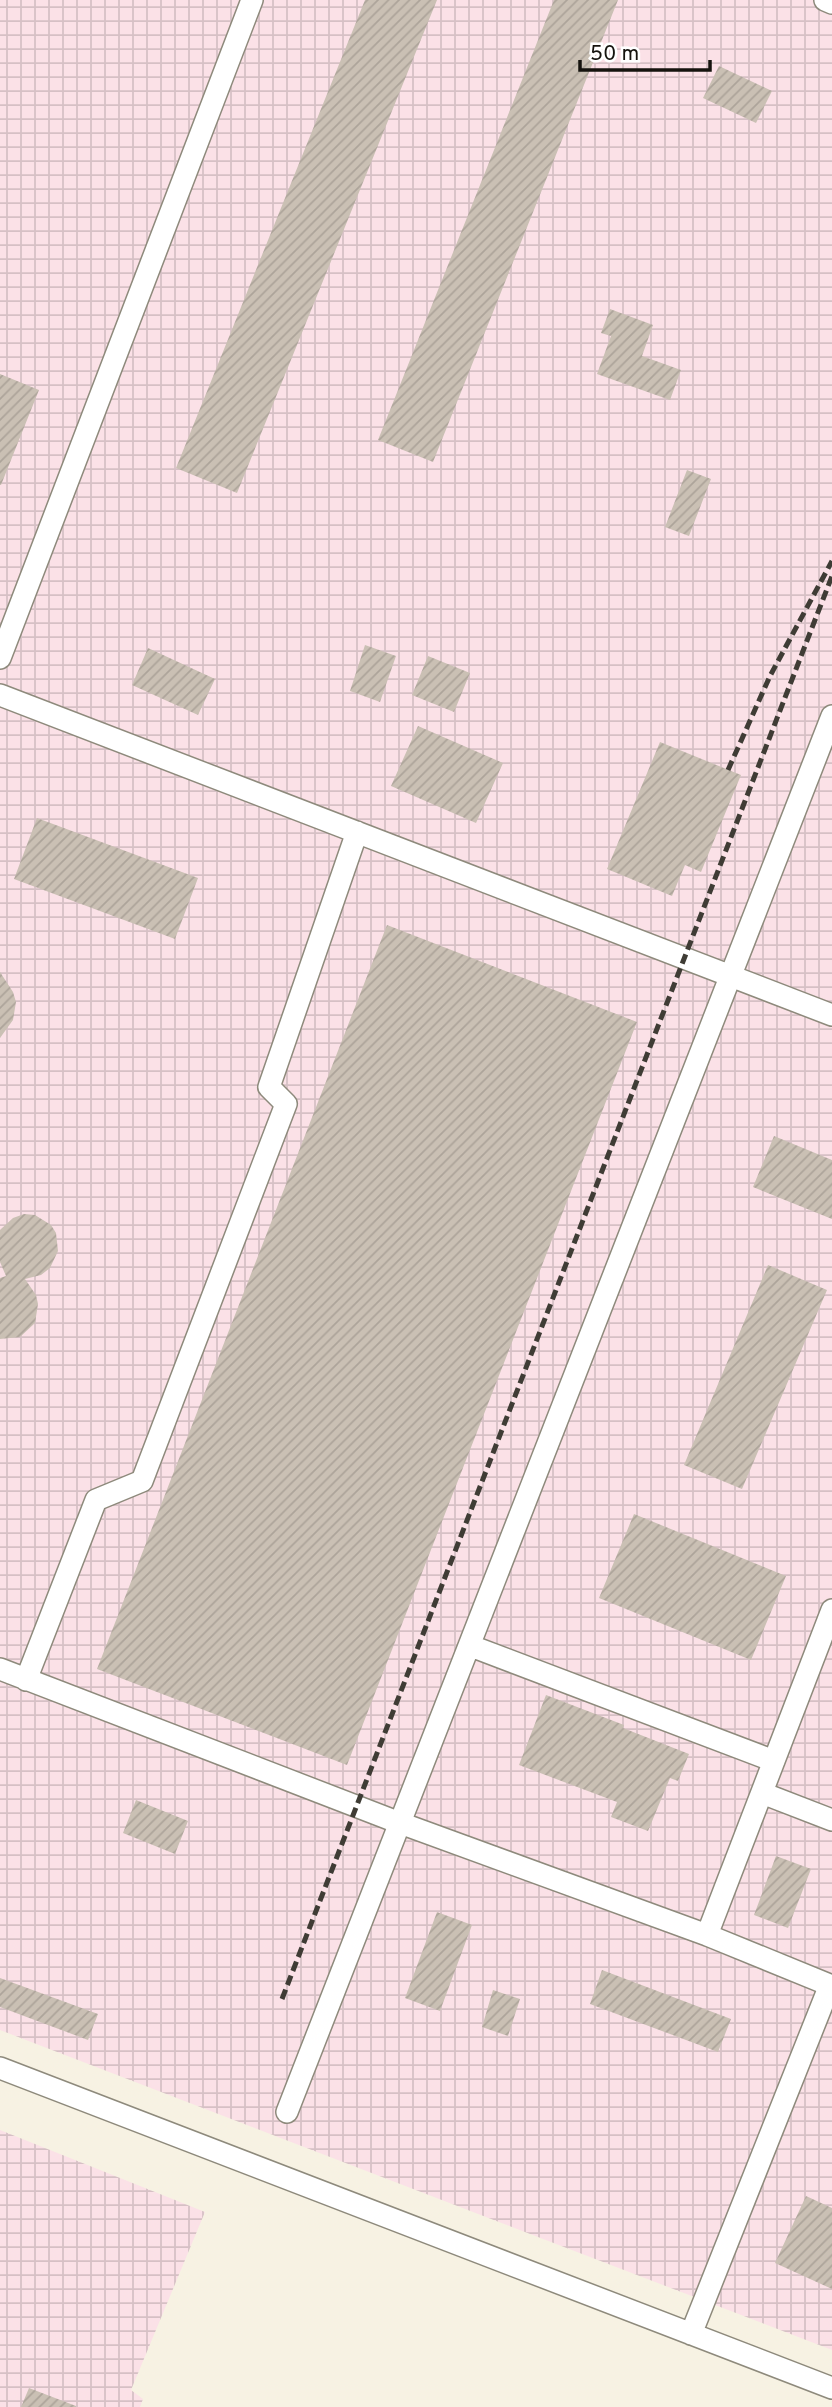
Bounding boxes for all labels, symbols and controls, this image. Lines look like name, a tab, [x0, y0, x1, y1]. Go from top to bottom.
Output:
scale bar	[580, 28, 710, 72]
text: 50 m	[590, 41, 639, 68]

